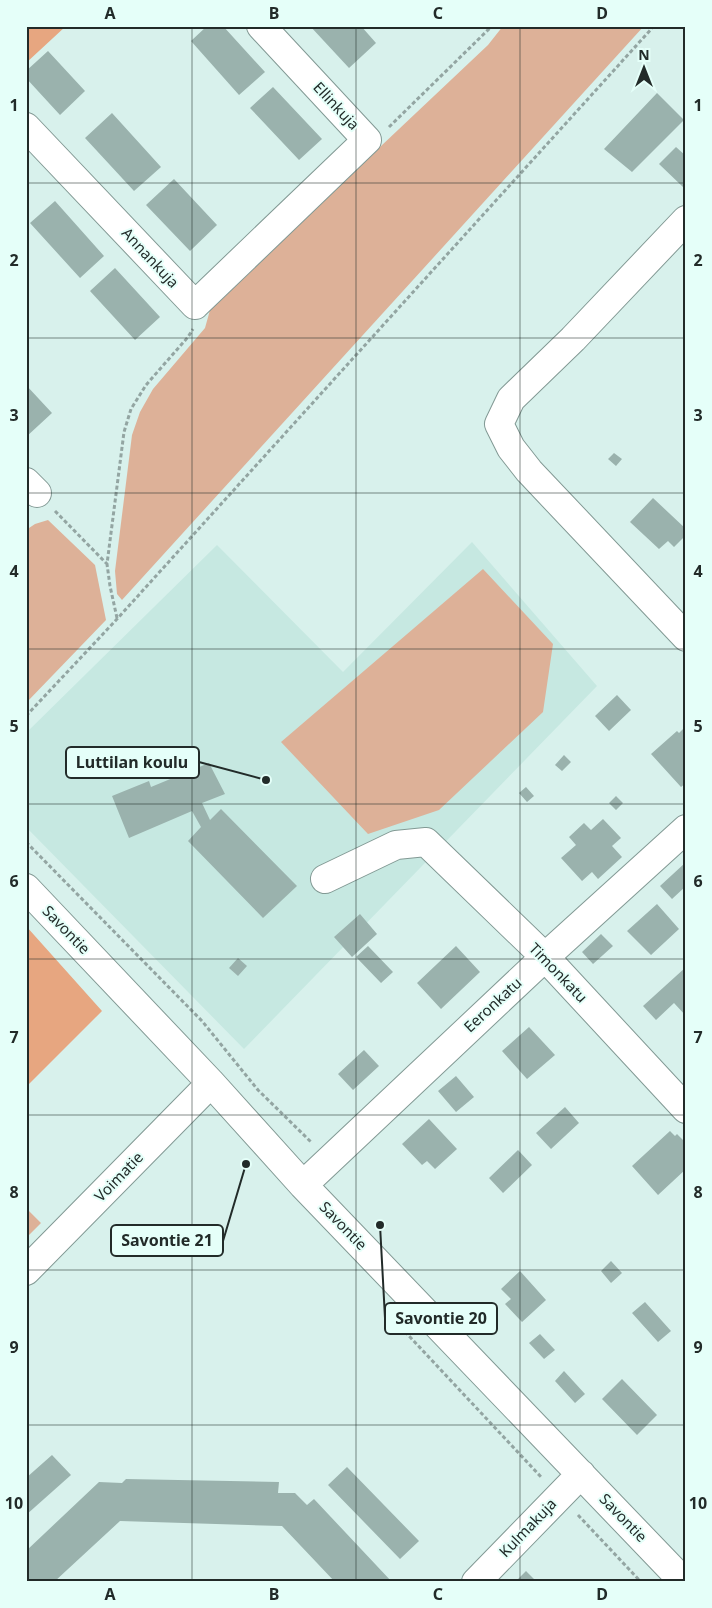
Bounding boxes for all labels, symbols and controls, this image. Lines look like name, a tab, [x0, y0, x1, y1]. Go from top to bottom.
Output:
text: A	[104, 2, 116, 24]
text: B	[269, 2, 279, 24]
text: C	[433, 2, 443, 24]
text: D	[596, 2, 608, 24]
north arrow	[620, 42, 670, 92]
text: N	[638, 45, 650, 64]
street label: Ellinkuja	[309, 77, 364, 134]
text: 1	[9, 94, 19, 116]
text: 1	[693, 94, 703, 116]
street label: Annankuja	[118, 223, 184, 292]
text: 2	[9, 249, 19, 271]
text: 2	[693, 249, 703, 271]
text: 3	[9, 404, 19, 426]
text: 3	[693, 404, 703, 426]
text: 4	[9, 560, 19, 582]
text: 4	[693, 560, 703, 582]
text: 5	[9, 715, 19, 737]
text: 5	[693, 715, 703, 737]
callout: Luttilan koulu	[66, 747, 199, 778]
text: Luttilan koulu	[76, 751, 188, 773]
text: 6	[9, 870, 19, 892]
text: 6	[693, 870, 703, 892]
street label: Savontie	[39, 901, 95, 958]
street label: Timonkatu	[525, 938, 592, 1006]
street label: Eeronkatu	[459, 972, 526, 1036]
text: 7	[9, 1026, 19, 1048]
text: 7	[693, 1026, 703, 1048]
street label: Voimatie	[90, 1147, 147, 1205]
text: 8	[9, 1181, 19, 1203]
text: 8	[693, 1181, 703, 1203]
street label: Savontie	[316, 1197, 372, 1254]
callout: Savontie 21	[111, 1225, 223, 1256]
text: Savontie 21	[121, 1229, 213, 1251]
callout: Savontie 20	[385, 1303, 497, 1334]
text: Savontie 20	[395, 1307, 487, 1329]
text: 9	[9, 1336, 19, 1358]
text: 9	[693, 1336, 703, 1358]
street label: Savontie	[596, 1489, 652, 1546]
text: 10	[5, 1492, 23, 1514]
text: 10	[689, 1492, 707, 1514]
street label: Kulmakuja	[494, 1494, 560, 1561]
text: A	[104, 1583, 116, 1605]
text: B	[269, 1583, 279, 1605]
text: C	[433, 1583, 443, 1605]
text: D	[596, 1583, 608, 1605]

